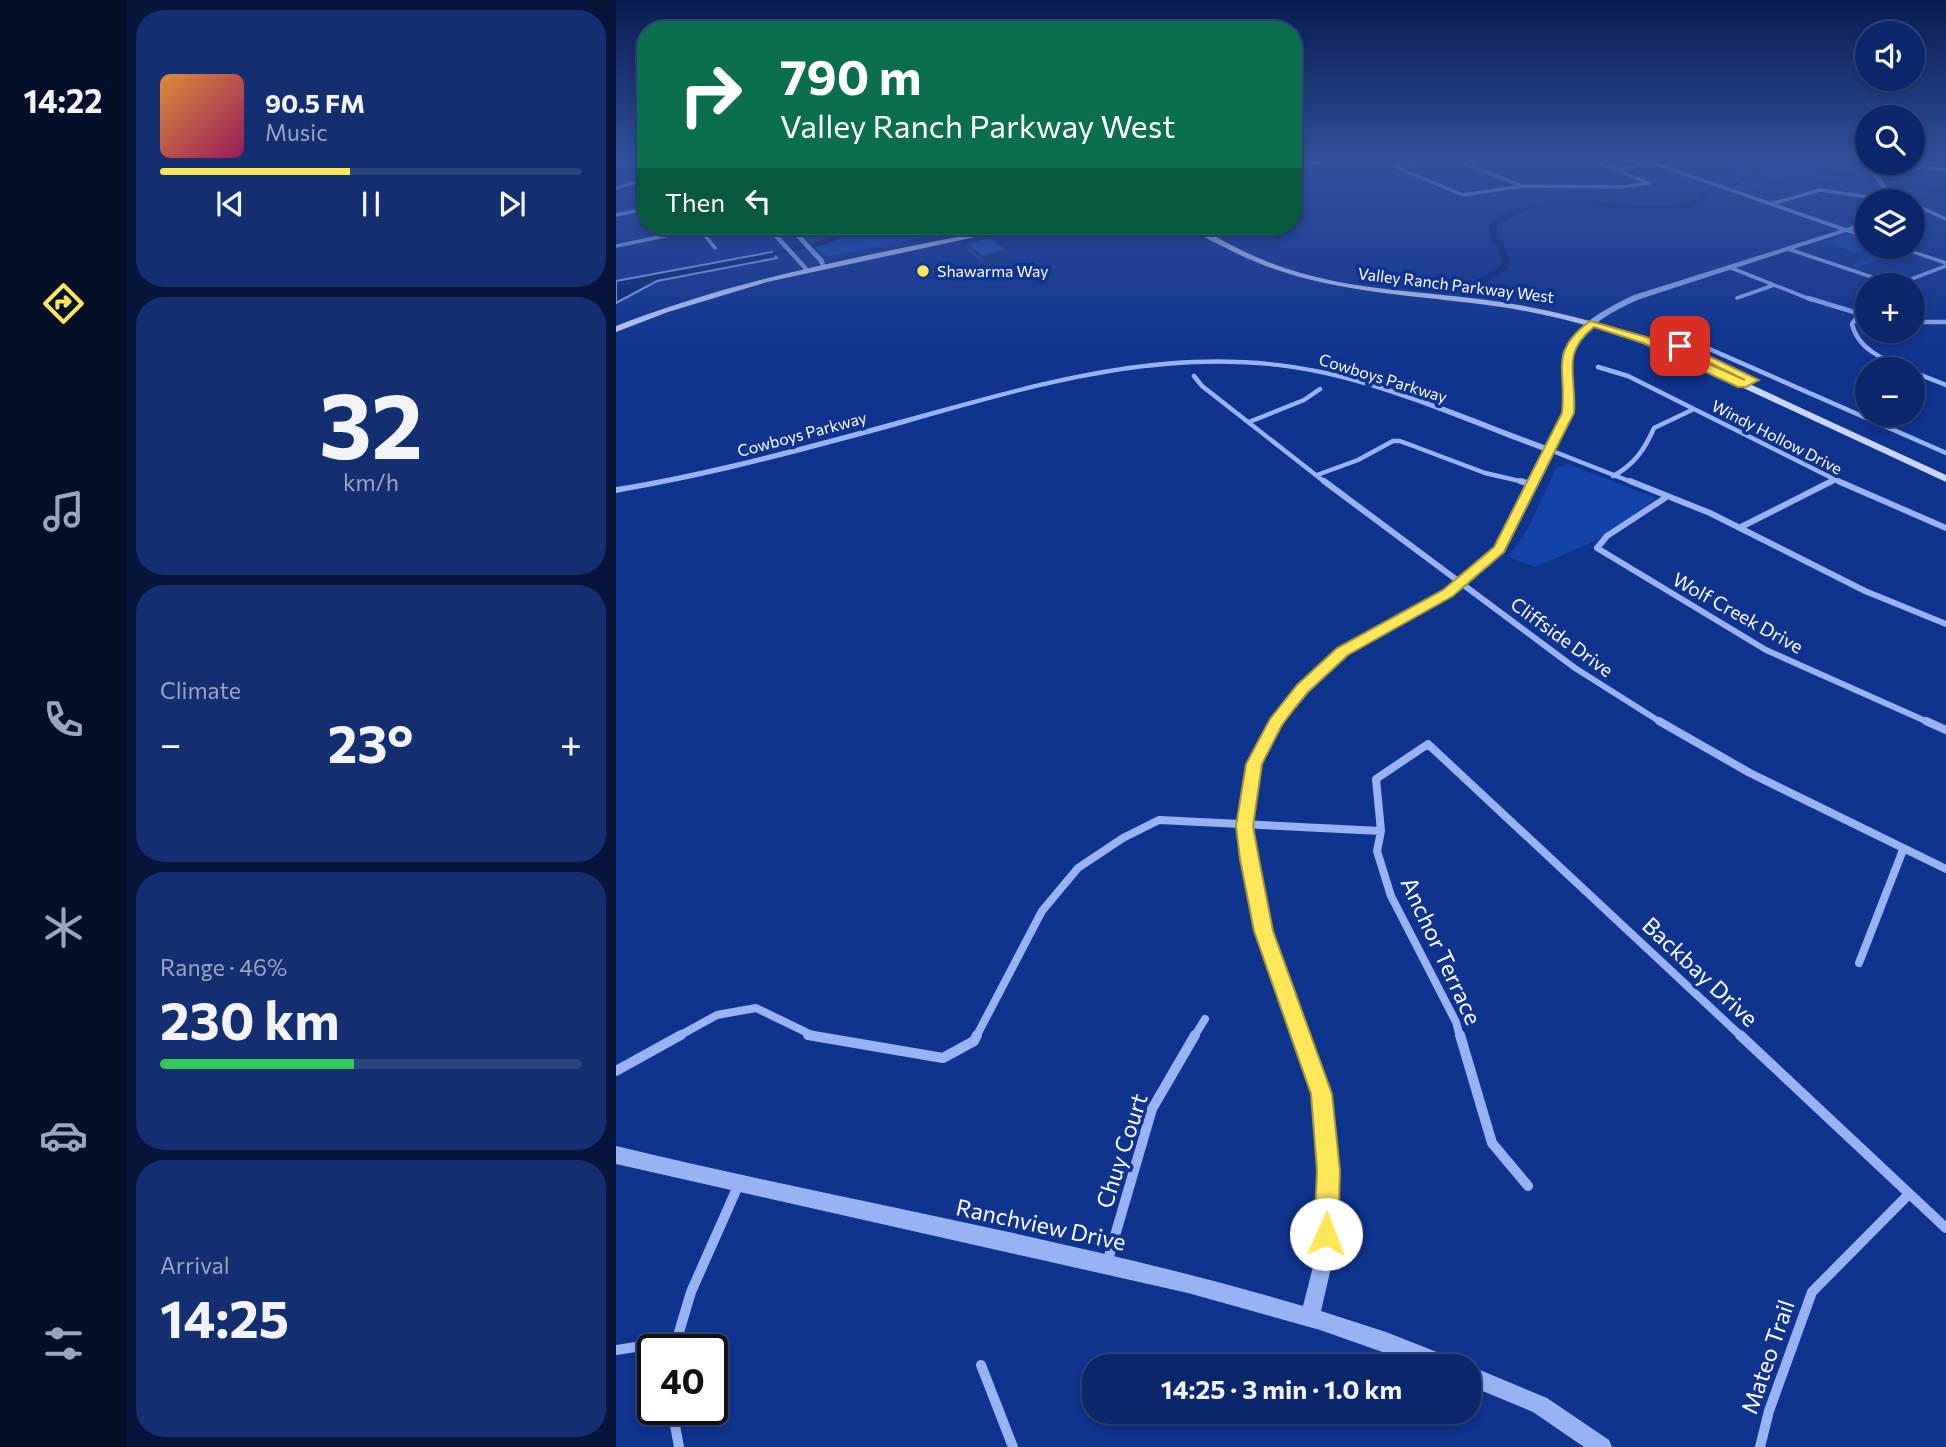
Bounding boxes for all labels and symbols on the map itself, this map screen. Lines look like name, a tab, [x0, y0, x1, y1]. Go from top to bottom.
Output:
place label: Shawarma Way	[937, 261, 1048, 280]
marker: Shawarma Way	[915, 263, 931, 279]
street label: Valley Ranch Parkway West	[1357, 263, 1556, 306]
pin	[1650, 316, 1710, 376]
street label: Cowboys Parkway	[1317, 349, 1449, 406]
street label: Windy Hollow Drive	[1709, 395, 1846, 478]
street label: Cowboys Parkway	[735, 407, 869, 460]
street label: Wolf Creek Drive	[1669, 567, 1807, 658]
street label: Cliffside Drive	[1507, 592, 1618, 681]
street label: Anchor Terrace	[1395, 872, 1488, 1029]
street label: Backbay Drive	[1637, 911, 1764, 1032]
street label: Chuy Court	[1089, 1090, 1153, 1212]
street label: Ranchview Drive	[954, 1192, 1129, 1256]
position arrow	[1289, 1197, 1363, 1271]
street label: Mateo Trail	[1734, 1296, 1800, 1417]
speed limit sign: 40	[637, 1334, 728, 1425]

